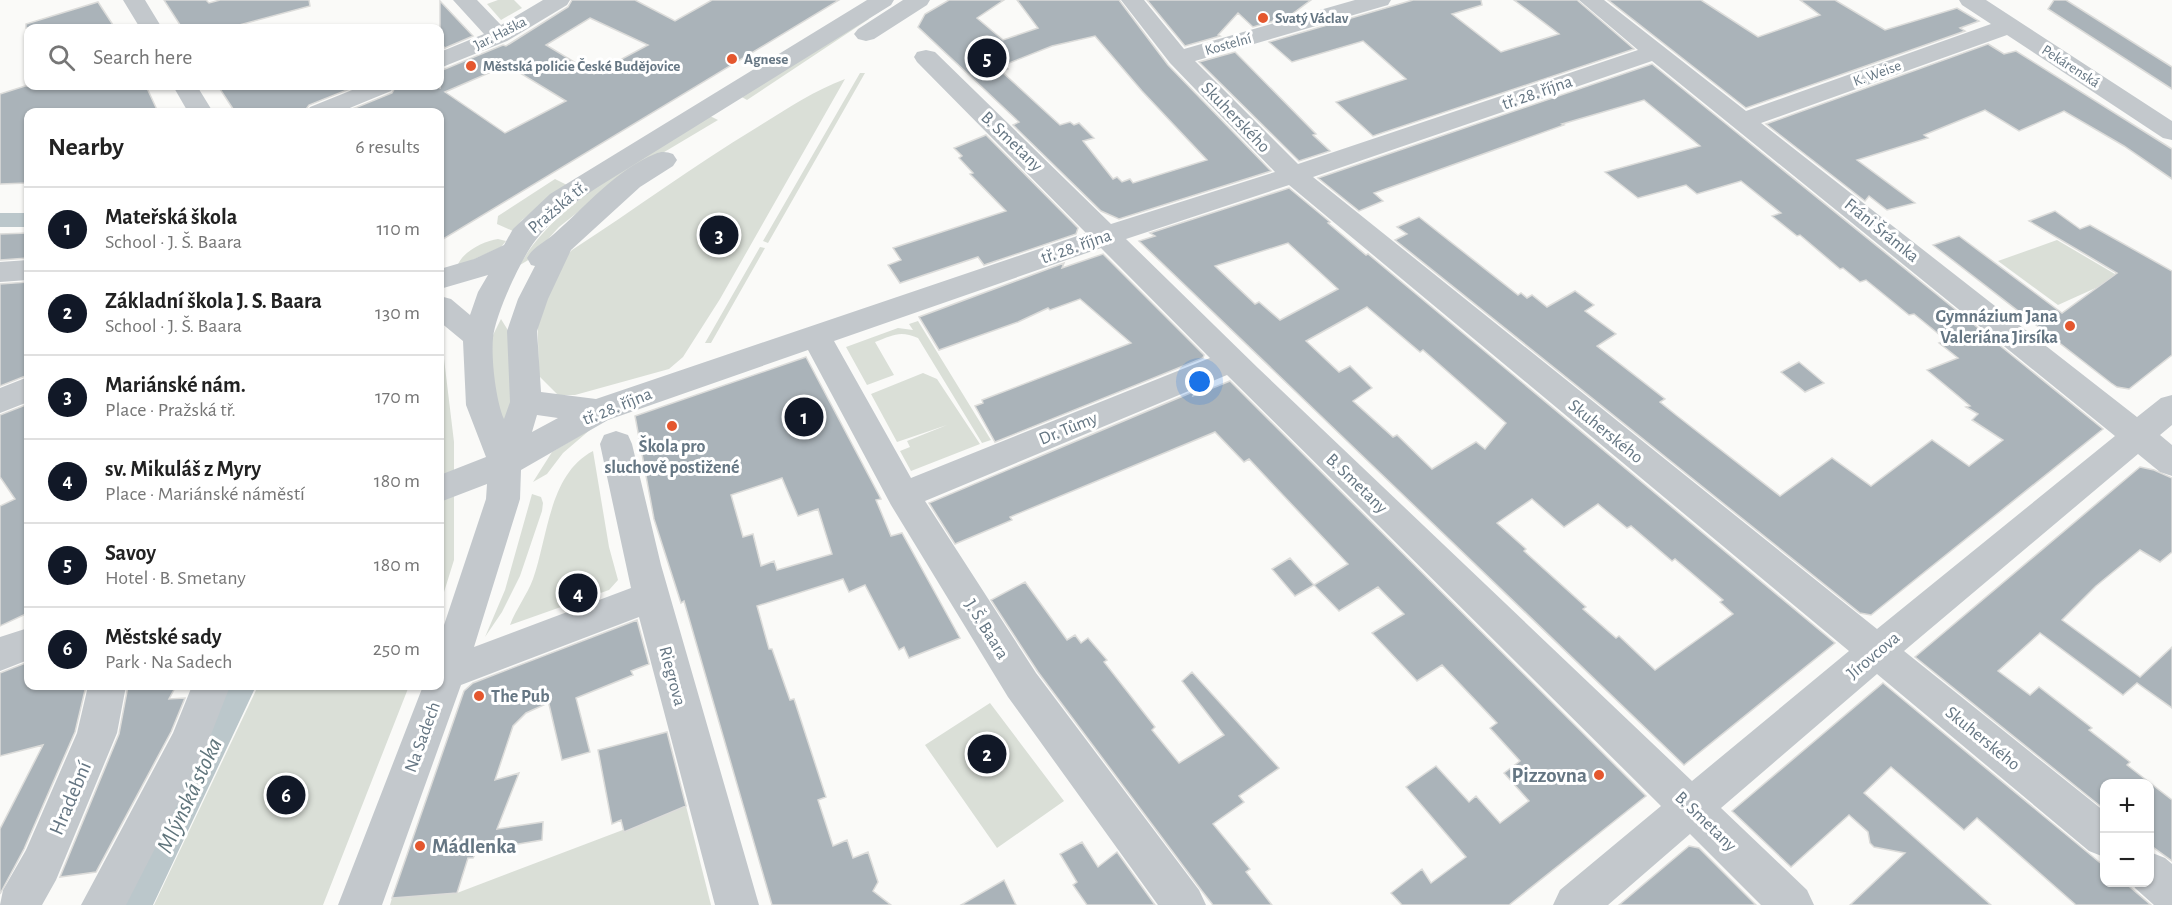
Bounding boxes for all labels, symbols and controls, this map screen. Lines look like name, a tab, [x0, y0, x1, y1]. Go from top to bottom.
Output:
marker: Svatý Václav	[1256, 11, 1270, 25]
place label: Svatý Václav	[1275, 11, 1349, 26]
street label: Jar. Haška	[472, 14, 529, 53]
search box	[24, 24, 444, 90]
street label: Kostelní	[1203, 31, 1253, 58]
pin: 5	[968, 36, 1006, 80]
icon: search	[45, 41, 78, 74]
street label: Pekárenská	[2039, 42, 2103, 91]
text: Search here	[93, 46, 192, 68]
marker: Agnese	[725, 52, 739, 66]
place label: Agnese	[744, 52, 788, 67]
place label: Městská policie České Budějovice	[483, 58, 680, 74]
street label: K. Weise	[1851, 58, 1903, 89]
marker: Městská policie České Budějovice	[464, 59, 478, 73]
street label: tř. 28. října	[1500, 72, 1575, 113]
street label: Skuherského	[1197, 79, 1273, 157]
street label: B. Smetany	[977, 108, 1046, 175]
text: Nearby	[48, 134, 124, 160]
text: 6 results	[355, 137, 420, 157]
street label: Pražská tř.	[525, 178, 590, 237]
street label: Fráni Šrámka	[1841, 193, 1924, 266]
text: Mateřská škola	[105, 206, 237, 228]
pin: 3	[700, 212, 738, 258]
text: 1	[64, 219, 71, 239]
text: 110 m	[376, 219, 420, 239]
street label: tř. 28. října	[1039, 226, 1114, 267]
text: School · J. Š. Baara	[105, 232, 242, 252]
text: Základní škola J. S. Baara	[105, 290, 322, 312]
text: 2	[63, 303, 72, 323]
text: 130 m	[375, 303, 420, 323]
place label: Gymnázium Jana Valeriána Jirsíka	[1936, 308, 2058, 347]
text: School · J. Š. Baara	[105, 316, 242, 336]
marker: Gymnázium Jana Valeriána Jirsíka	[2063, 319, 2077, 333]
your location	[1185, 367, 1214, 396]
text: Mariánské nám.	[105, 374, 246, 396]
street label: tř. 28. října	[580, 385, 655, 429]
text: 3	[63, 387, 72, 407]
text: 170 m	[375, 387, 420, 407]
pin: 1	[784, 394, 824, 440]
street label: Skuherského	[1565, 396, 1646, 467]
text: Place · Pražská tř.	[105, 400, 236, 420]
street label: Dr. Tůmy	[1037, 409, 1100, 449]
marker: Škola pro sluchově postižené	[665, 419, 679, 433]
place label: Škola pro sluchově postižené	[604, 435, 740, 477]
street label: B. Smetany	[1322, 450, 1391, 517]
text: sv. Mikuláš z Myry	[105, 458, 261, 480]
text: 4	[62, 471, 73, 491]
text: 180 m	[374, 471, 420, 491]
text: Place · Mariánské náměstí	[105, 484, 305, 504]
text: Savoy	[105, 542, 156, 564]
text: 5	[63, 555, 72, 575]
text: 180 m	[374, 555, 420, 575]
text: Hotel · B. Smetany	[105, 568, 246, 588]
pin: 4	[558, 570, 598, 616]
street label: J. Š. Baara	[961, 595, 1014, 663]
text: Městské sady	[105, 626, 222, 648]
street label: Jírovcova	[1844, 629, 1903, 683]
text: 6	[63, 639, 72, 659]
text: 250 m	[373, 639, 420, 659]
street label: Riegrova	[655, 644, 689, 708]
text: Park · Na Sadech	[105, 652, 232, 672]
place label: The Pub	[491, 688, 550, 706]
marker: The Pub	[472, 689, 486, 703]
street label: Na Sadech	[402, 700, 444, 775]
street label: Skuherského	[1942, 703, 2023, 774]
pin: 2	[968, 732, 1006, 777]
water label: Mlýnská stoka	[153, 734, 227, 857]
street label: Hradební	[46, 758, 96, 838]
place label: Pizzovna	[1512, 765, 1587, 786]
marker: Pizzovna	[1592, 768, 1606, 782]
pin: 6	[266, 772, 306, 818]
map controls	[2100, 779, 2154, 887]
button: +	[2100, 779, 2154, 833]
street label: B. Smetany	[1671, 788, 1740, 855]
button: −	[2100, 833, 2154, 887]
place label: Mádlenka	[432, 836, 516, 857]
marker: Mádlenka	[413, 839, 427, 853]

